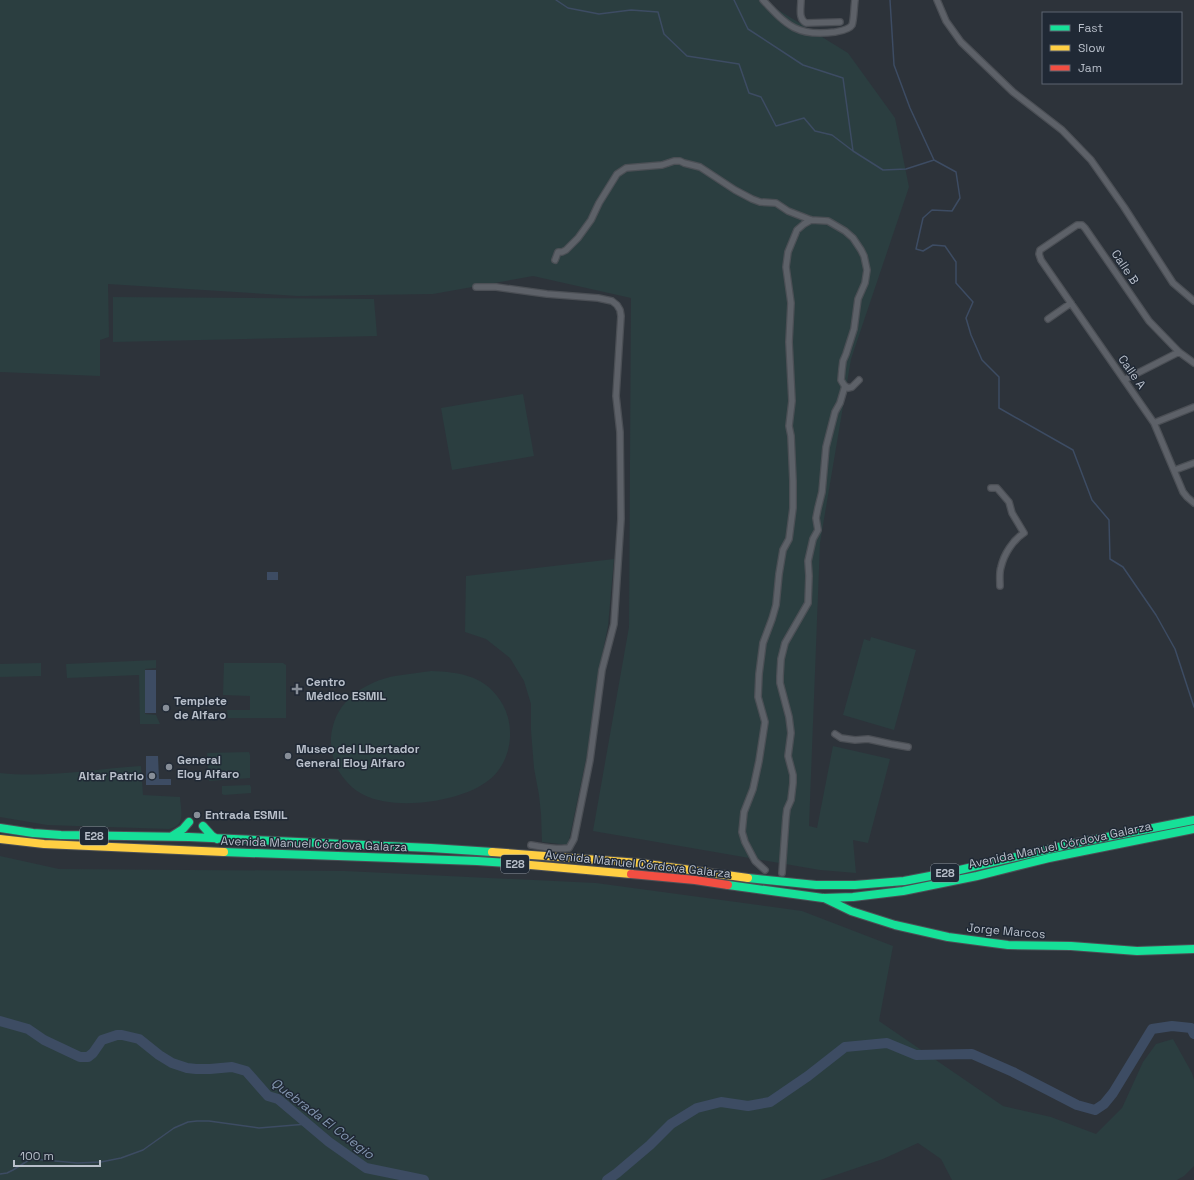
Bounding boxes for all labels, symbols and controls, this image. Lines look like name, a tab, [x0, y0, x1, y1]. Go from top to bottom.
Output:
legend	[1042, 12, 1182, 84]
text: Fast	[1078, 20, 1103, 36]
text: Slow	[1078, 40, 1105, 56]
text: Jam	[1078, 60, 1102, 76]
street label: Calle B	[1108, 247, 1142, 288]
street label: Calle A	[1115, 352, 1150, 393]
place label: Centro Médico ESMIL	[306, 674, 386, 704]
marker: Centro Médico ESMIL	[291, 683, 303, 695]
place label: Templete de Alfaro	[174, 693, 227, 723]
marker: Templete de Alfaro	[161, 703, 171, 713]
place label: Museo del Libertador General Eloy Alfaro	[296, 741, 420, 771]
marker: Museo del Libertador General Eloy Alfaro	[283, 751, 293, 761]
place label: General Eloy Alfaro	[177, 752, 239, 782]
marker: General Eloy Alfaro	[164, 762, 174, 772]
place label: Altar Patrio	[79, 768, 144, 784]
marker: Altar Patrio	[147, 771, 157, 781]
place label: Entrada ESMIL	[205, 807, 288, 823]
marker: Entrada ESMIL	[192, 810, 202, 820]
street label: Avenida Manuel Córdova Galarza	[967, 818, 1153, 872]
road number: E28	[80, 827, 108, 845]
street label: Avenida Manuel Córdova Galarza	[220, 833, 408, 855]
street label: Avenida Manuel Córdova Galarza	[544, 846, 732, 882]
road number: E28	[501, 855, 529, 873]
road number: E28	[931, 864, 959, 882]
street label: Jorge Marcos	[966, 920, 1046, 942]
water label: Quebrada El Colegio	[268, 1074, 378, 1163]
scale bar	[14, 1142, 100, 1168]
text: 100 m	[20, 1148, 54, 1164]

